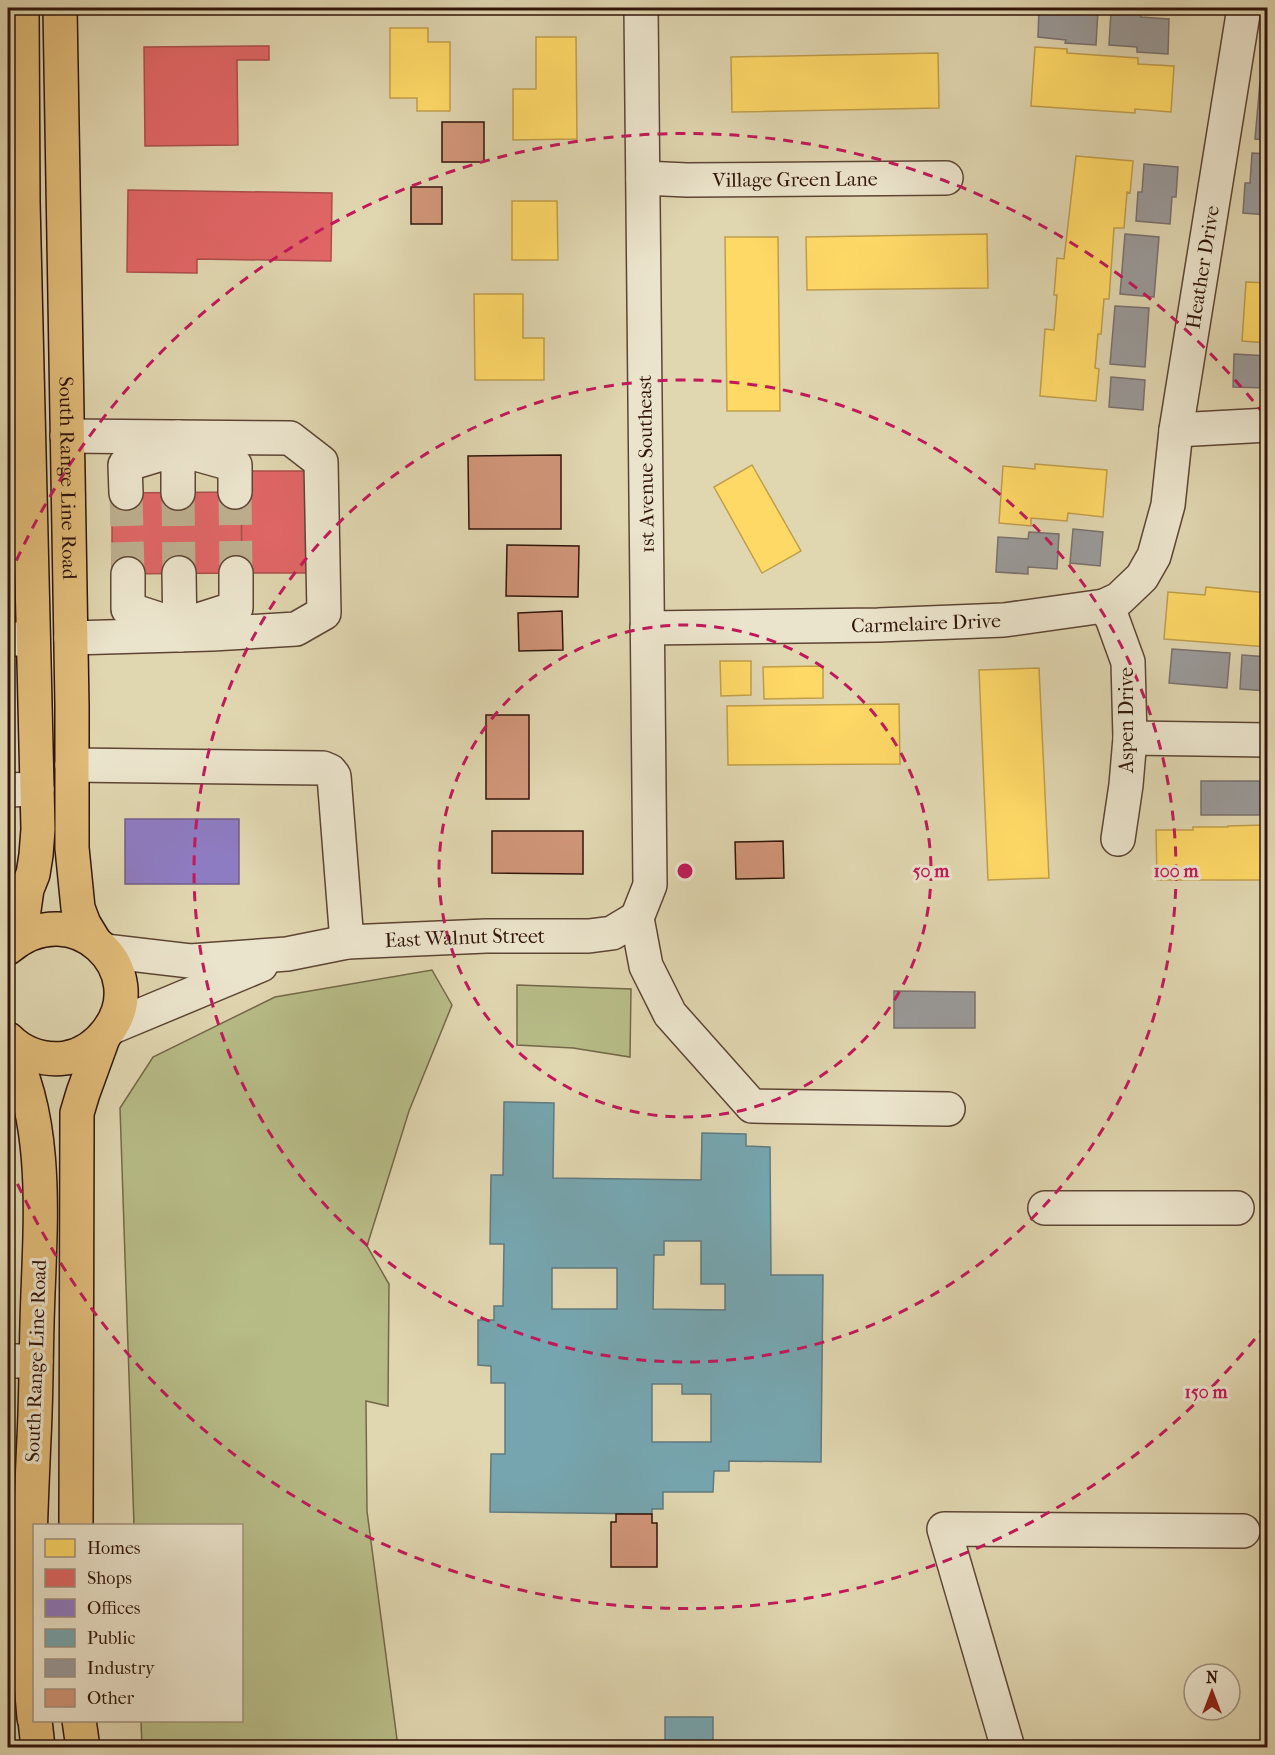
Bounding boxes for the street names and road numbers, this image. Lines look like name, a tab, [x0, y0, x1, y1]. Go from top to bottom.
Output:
street label: Village Green Lane	[711, 167, 878, 191]
street label: Heather Drive	[1181, 204, 1224, 330]
street label: 1st Avenue Southeast	[633, 375, 659, 553]
street label: South Range Line Road	[55, 376, 81, 581]
street label: Carmelaire Drive	[851, 609, 1001, 637]
street label: Aspen Drive	[1115, 667, 1138, 774]
street label: East Walnut Street	[384, 924, 545, 952]
street label: South Range Line Road	[21, 1258, 51, 1463]

